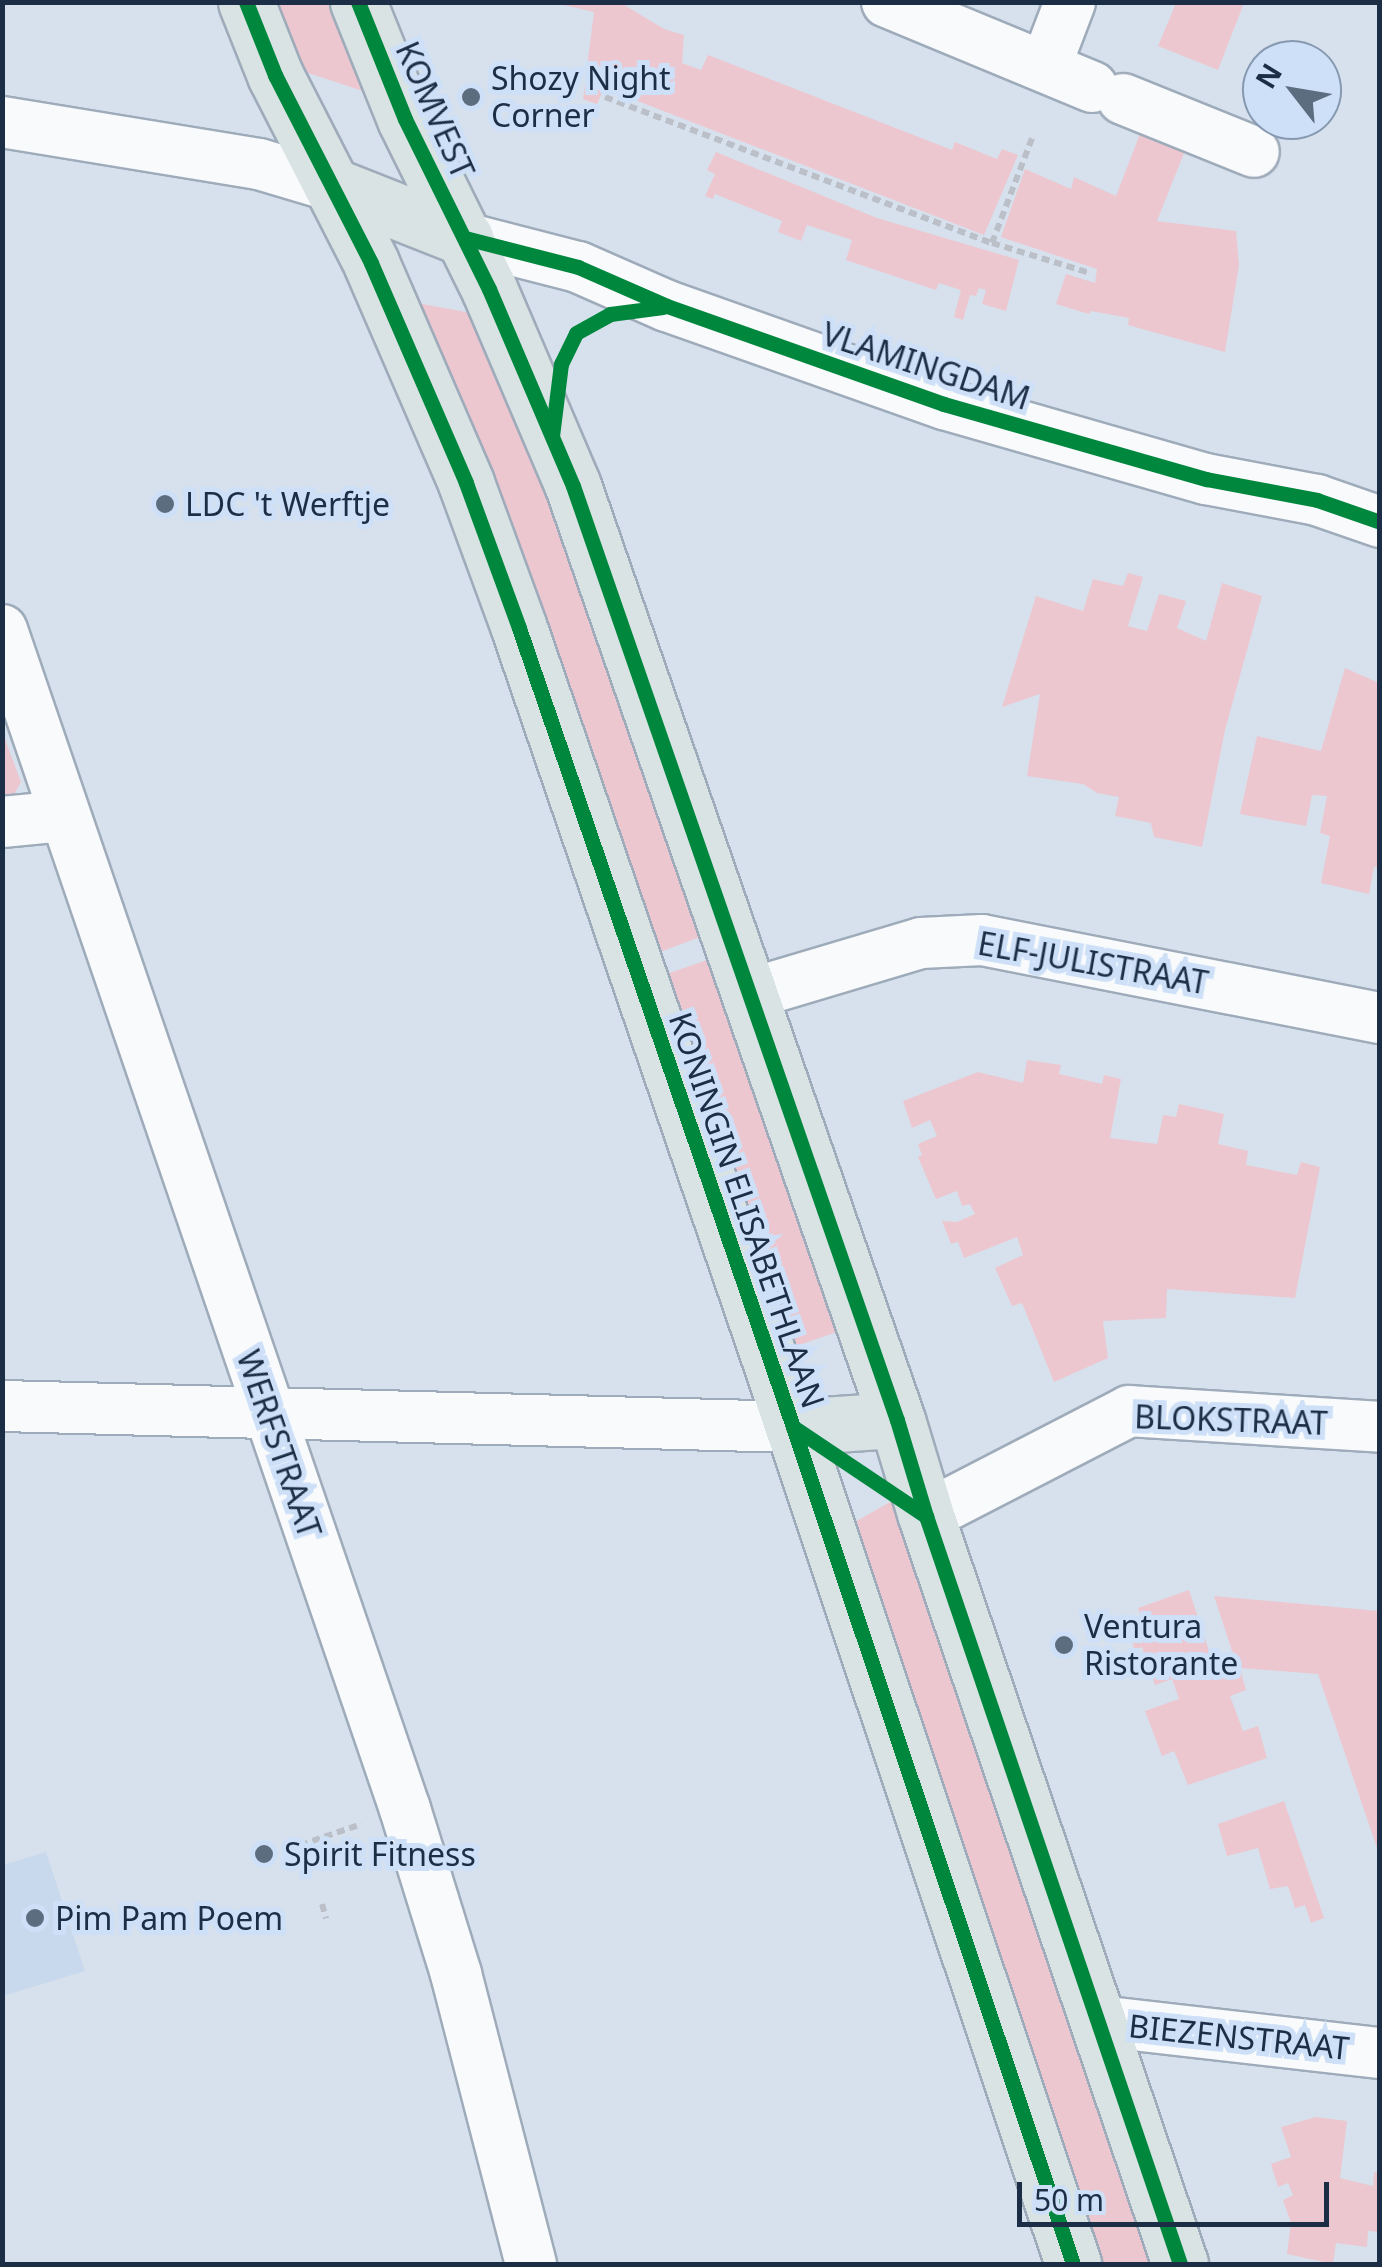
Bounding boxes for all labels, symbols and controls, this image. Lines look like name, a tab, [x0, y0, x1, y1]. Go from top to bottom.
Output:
street label: KOMVEST	[388, 36, 482, 184]
north arrow	[1242, 40, 1342, 140]
text: N	[1246, 56, 1290, 95]
place label: Shozy Night Corner	[491, 60, 671, 135]
marker: Shozy Night Corner	[460, 86, 482, 108]
street label: VLAMINGDAM	[817, 314, 1035, 418]
place label: LDC 't Werftje	[185, 485, 390, 523]
marker: LDC 't Werftje	[154, 493, 176, 515]
street label: ELF-JULISTRAAT	[975, 924, 1211, 1002]
street label: KONINGIN ELISABETHLAAN	[661, 1007, 833, 1413]
street label: WERFSTRAAT	[229, 1345, 329, 1543]
street label: BLOKSTRAAT	[1134, 1397, 1328, 1443]
place label: Ventura Ristorante	[1084, 1608, 1238, 1683]
marker: Ventura Ristorante	[1053, 1634, 1075, 1656]
place label: Spirit Fitness	[284, 1835, 476, 1873]
marker: Spirit Fitness	[253, 1843, 275, 1865]
place label: Pim Pam Poem	[55, 1899, 283, 1937]
marker: Pim Pam Poem	[24, 1907, 46, 1929]
street label: BIEZENSTRAAT	[1127, 2006, 1351, 2068]
scale bar	[1022, 2162, 1334, 2224]
text: 50 m	[1034, 2179, 1104, 2220]

